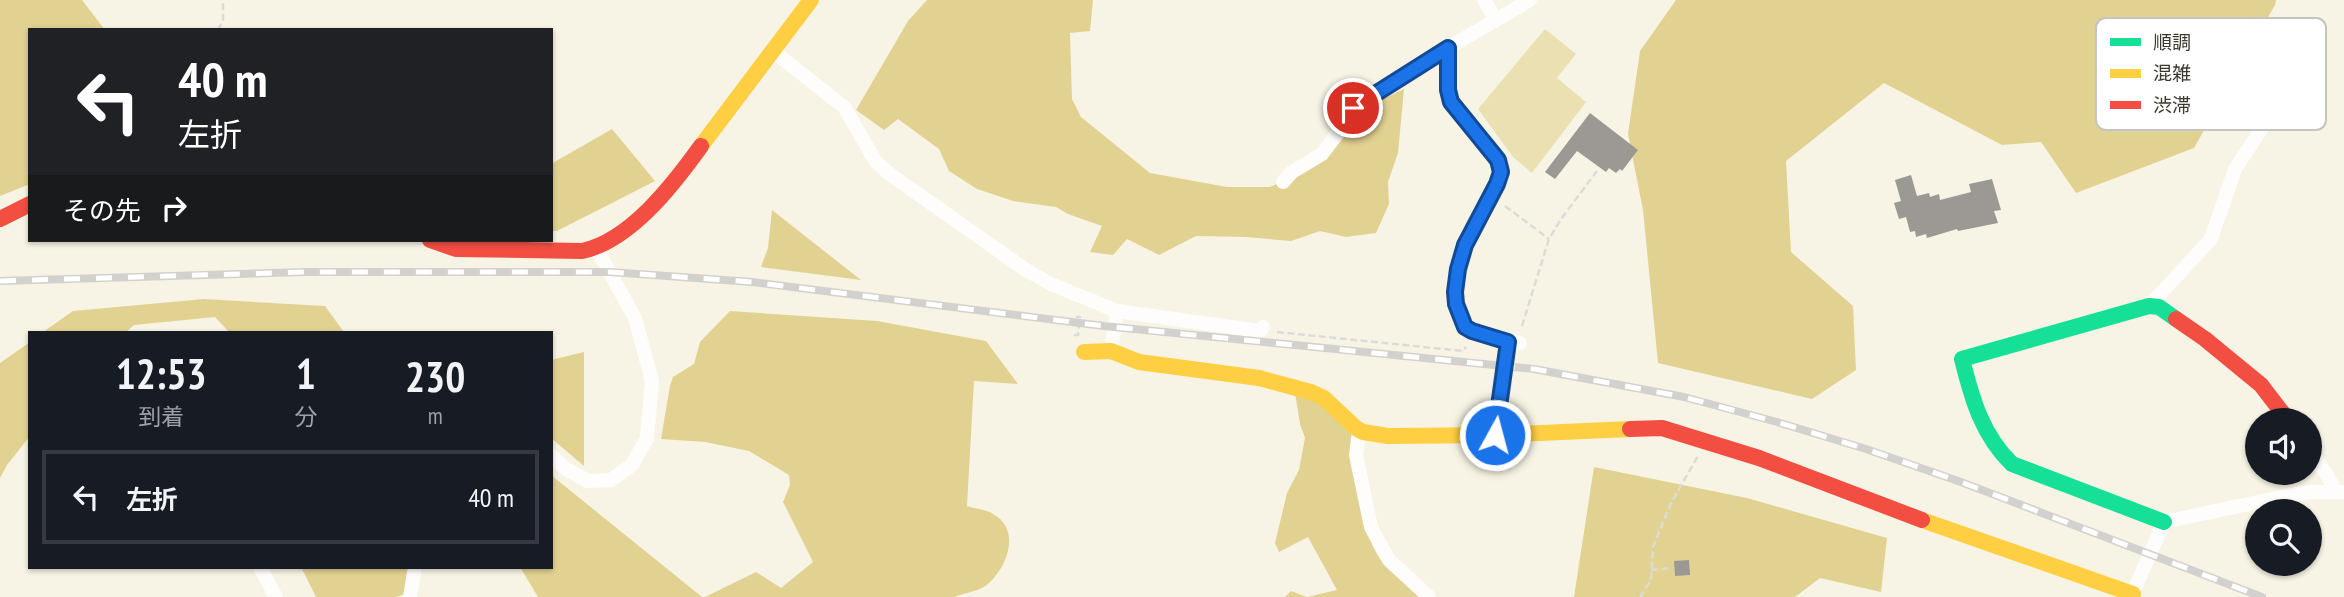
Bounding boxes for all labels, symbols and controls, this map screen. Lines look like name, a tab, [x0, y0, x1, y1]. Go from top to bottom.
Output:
legend	[2096, 18, 2326, 130]
text: 順調	[2153, 30, 2191, 54]
text: 40 m	[178, 47, 267, 111]
icon: left	[63, 56, 154, 147]
text: 混雑	[2153, 61, 2191, 85]
pin	[1323, 78, 1383, 138]
icon: arrive	[1334, 89, 1372, 127]
text: 渋滞	[2153, 93, 2191, 117]
text: 左折	[178, 113, 242, 155]
icon: right	[155, 189, 193, 227]
text: その先	[63, 194, 141, 227]
text: 12:53	[116, 346, 207, 401]
text: 1	[296, 346, 316, 401]
text: 230	[405, 349, 465, 404]
position arrow	[1458, 398, 1532, 472]
text: m	[428, 401, 443, 430]
text: 到着	[138, 402, 184, 431]
text: 分	[294, 402, 317, 431]
map controls	[2245, 408, 2322, 576]
button: sound	[2245, 408, 2322, 485]
icon: left	[67, 478, 105, 516]
text: 40 m	[468, 481, 514, 514]
text: 左折	[126, 483, 178, 516]
button: search	[2245, 499, 2322, 576]

